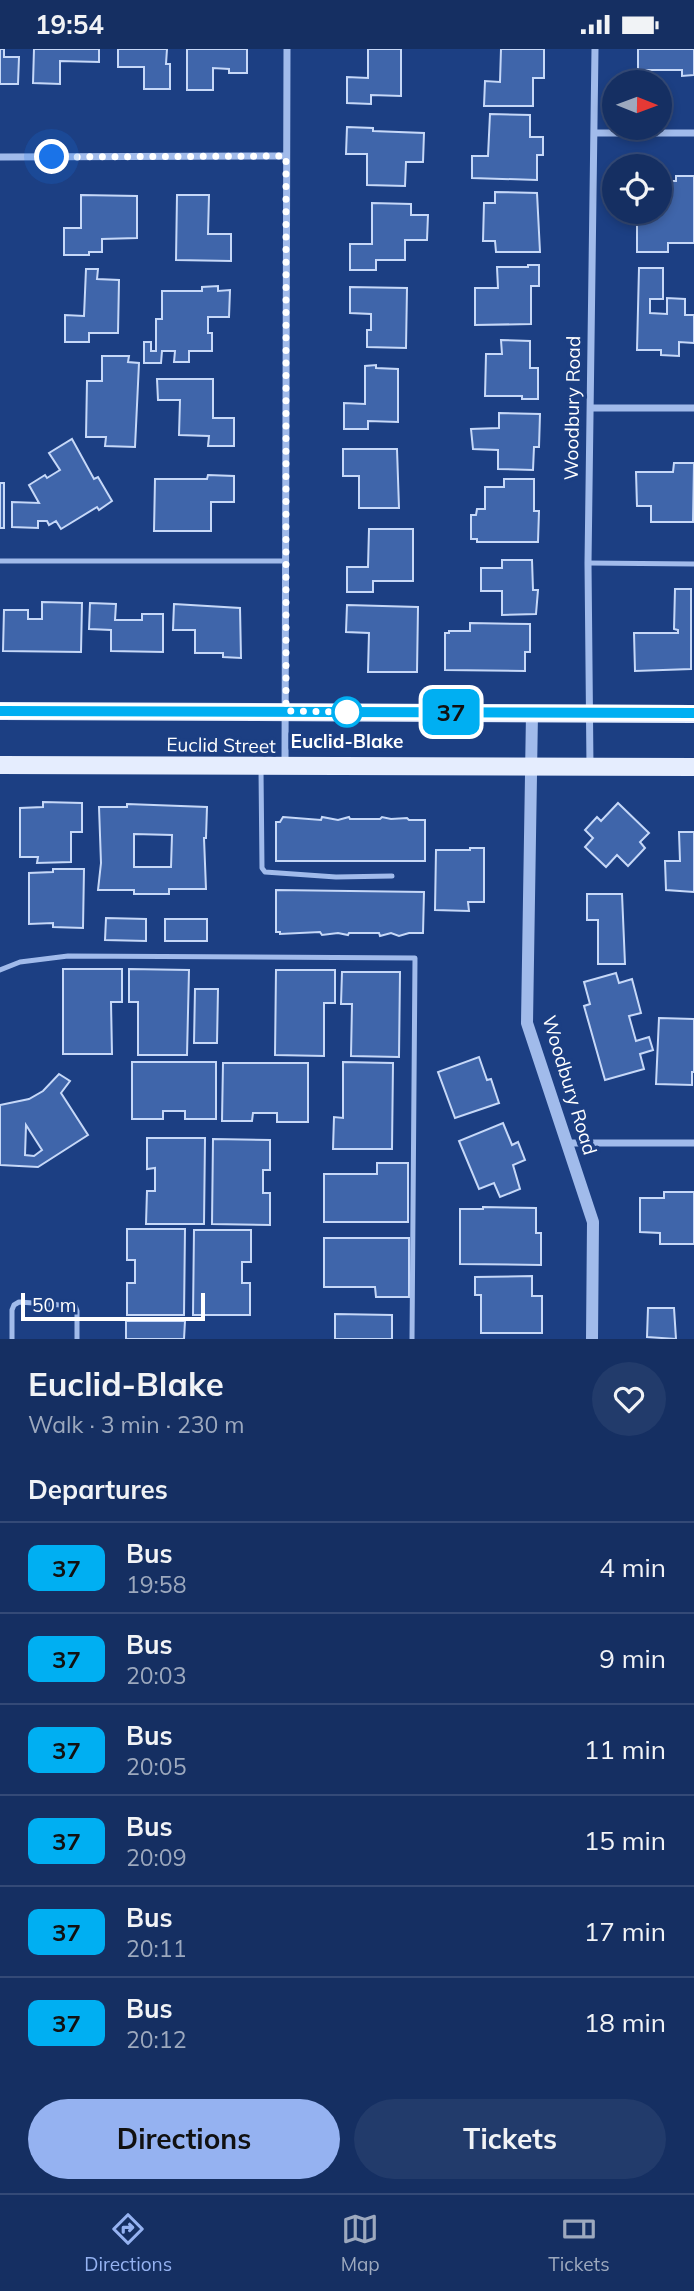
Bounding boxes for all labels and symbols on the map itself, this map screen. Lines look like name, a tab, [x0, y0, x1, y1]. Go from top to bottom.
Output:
north arrow	[602, 70, 672, 140]
your location	[34, 139, 69, 174]
street label: Woodbury Road	[559, 336, 585, 480]
line badge: 37	[420, 689, 482, 735]
marker: Euclid-Blake	[332, 697, 362, 727]
place label: Euclid-Blake	[291, 729, 403, 753]
street label: Euclid Street	[166, 732, 276, 758]
street label: Woodbury Road	[537, 1012, 603, 1158]
scale bar	[21, 1290, 205, 1322]

